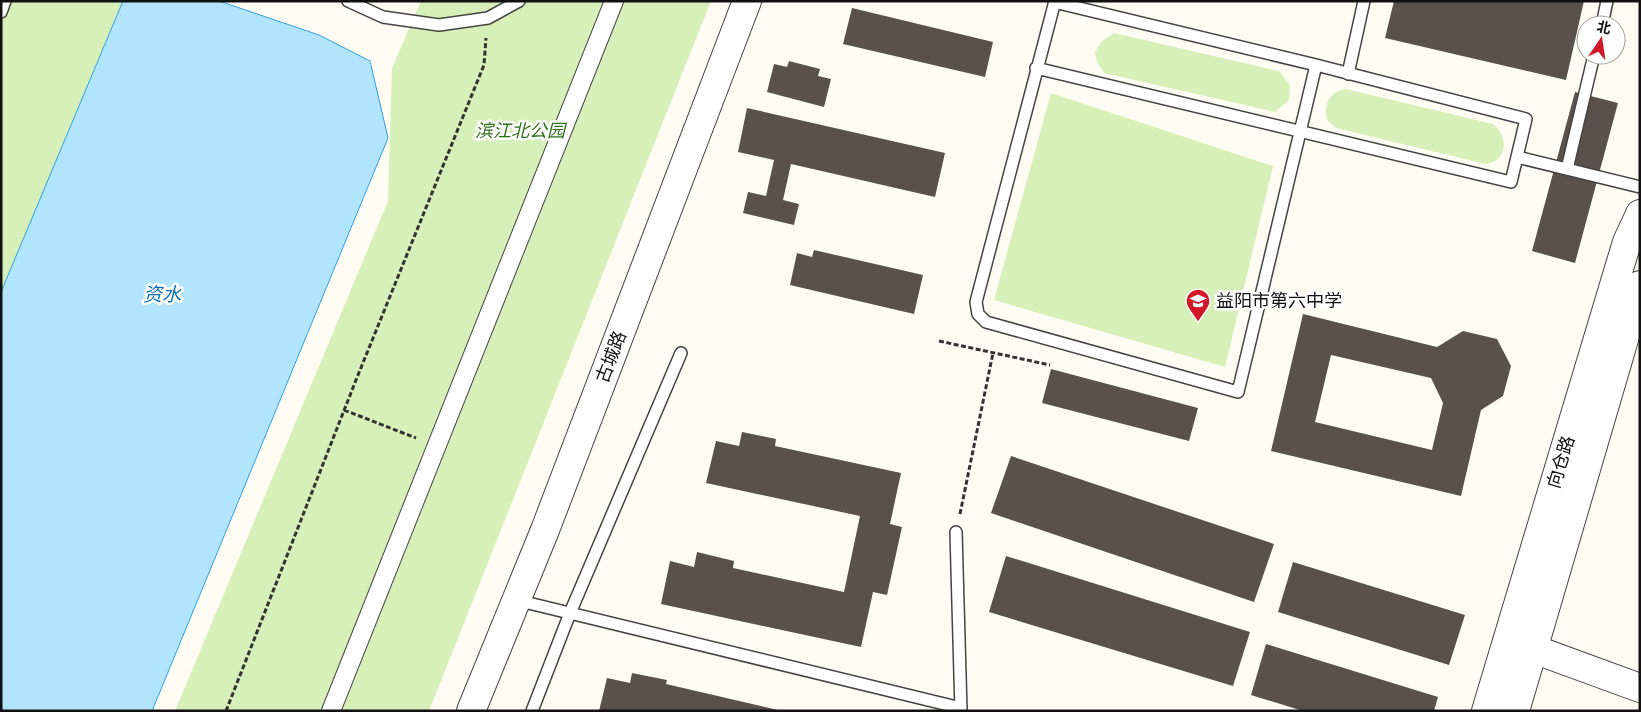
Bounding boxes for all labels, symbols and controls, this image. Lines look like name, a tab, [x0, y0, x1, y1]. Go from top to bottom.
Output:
north arrow	[1576, 15, 1626, 65]
text: 北	[1595, 18, 1613, 37]
park label: 滨江北公园	[475, 121, 568, 141]
water label: 资水	[143, 284, 182, 305]
school or university icon: 益阳市第六中学	[1185, 288, 1211, 322]
place label: 益阳市第六中学	[1216, 291, 1342, 311]
street label: 古城路	[592, 328, 630, 386]
street label: 向仓路	[1544, 433, 1578, 491]

